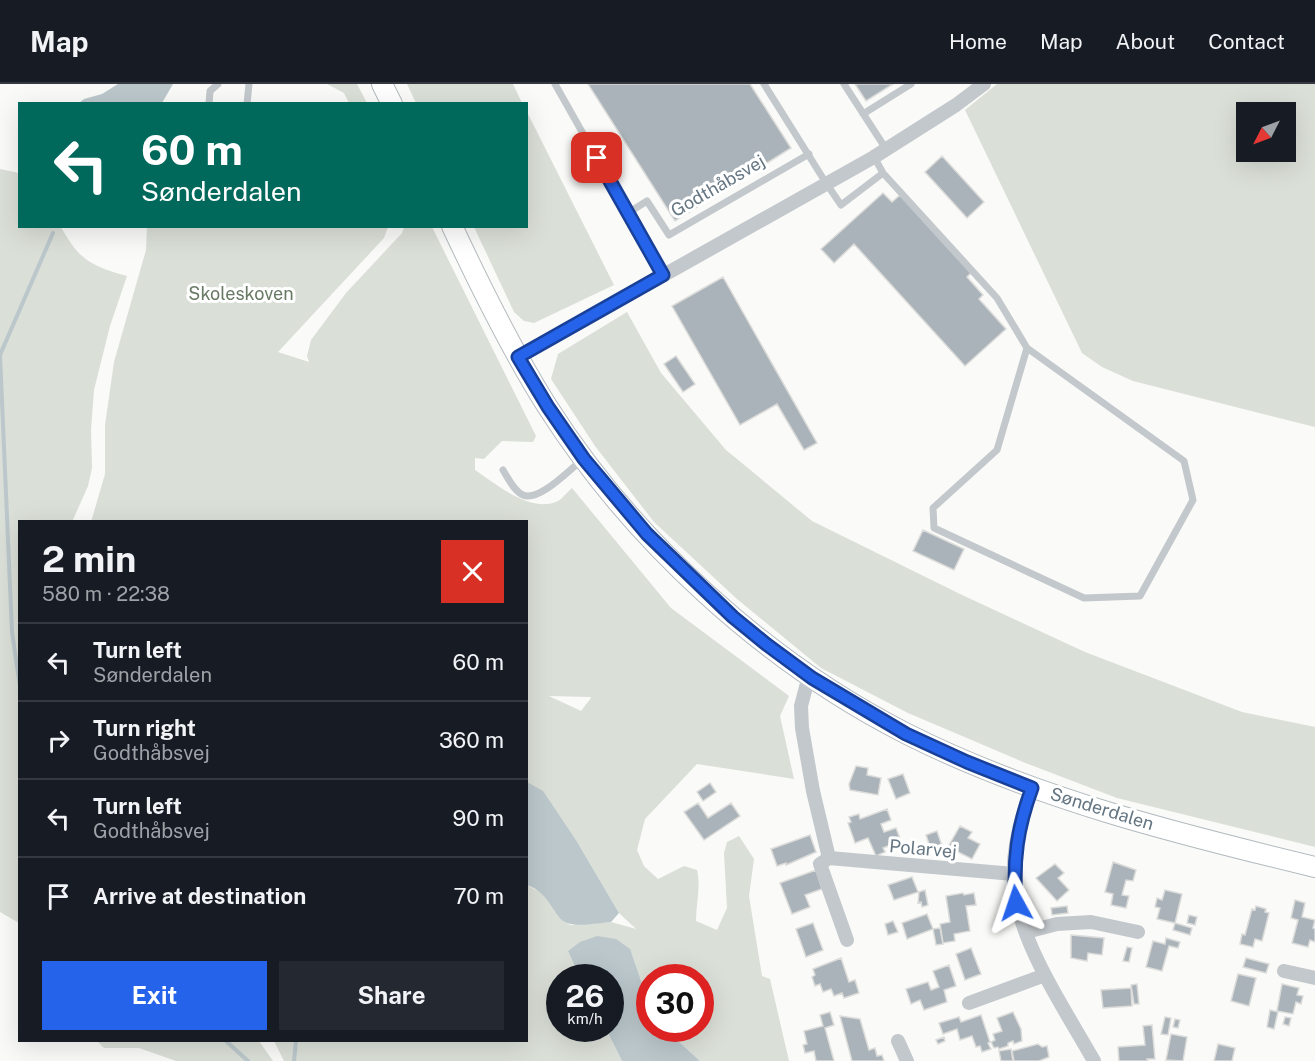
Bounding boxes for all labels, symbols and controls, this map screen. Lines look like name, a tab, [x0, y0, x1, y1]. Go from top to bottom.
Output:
text: Map	[30, 25, 89, 58]
text: Home	[949, 29, 1007, 54]
text: Map	[1040, 29, 1083, 54]
text: About	[1116, 29, 1175, 54]
text: Contact	[1208, 29, 1285, 54]
north arrow	[1236, 102, 1296, 162]
map controls	[1236, 102, 1296, 162]
text: 60 m	[141, 125, 243, 174]
icon: left	[42, 126, 120, 204]
pin	[571, 132, 622, 183]
icon: arrive	[580, 141, 613, 174]
street label: Godthåbsvej	[667, 150, 768, 221]
text: Sønderdalen	[141, 175, 302, 207]
park label: Skoleskoven	[188, 283, 294, 304]
text: 2 min	[42, 538, 136, 580]
button: close	[441, 540, 504, 603]
text: 580 m · 22:38	[42, 582, 170, 606]
text: Turn left	[93, 637, 182, 663]
icon: left	[42, 646, 75, 679]
text: 60 m	[453, 649, 504, 675]
text: Sønderdalen	[93, 663, 212, 687]
text: Turn right	[93, 715, 196, 741]
icon: right	[42, 724, 75, 757]
text: 360 m	[439, 727, 504, 753]
text: Godthåbsvej	[93, 741, 210, 765]
street label: Sønderdalen	[1048, 783, 1156, 834]
text: Turn left	[93, 793, 182, 819]
icon: left	[42, 802, 75, 835]
text: 90 m	[453, 805, 504, 831]
text: Godthåbsvej	[93, 819, 210, 843]
street label: Polarvej	[888, 835, 958, 862]
position arrow	[984, 871, 1048, 935]
icon: arrive	[42, 880, 75, 913]
text: Arrive at destination	[93, 883, 306, 909]
text: 70 m	[453, 883, 504, 909]
button: Exit	[42, 961, 267, 1030]
button: Share	[279, 961, 504, 1030]
speed limit sign: 30	[636, 964, 714, 1042]
text: 26	[566, 978, 604, 1014]
text: km/h	[567, 1010, 603, 1027]

